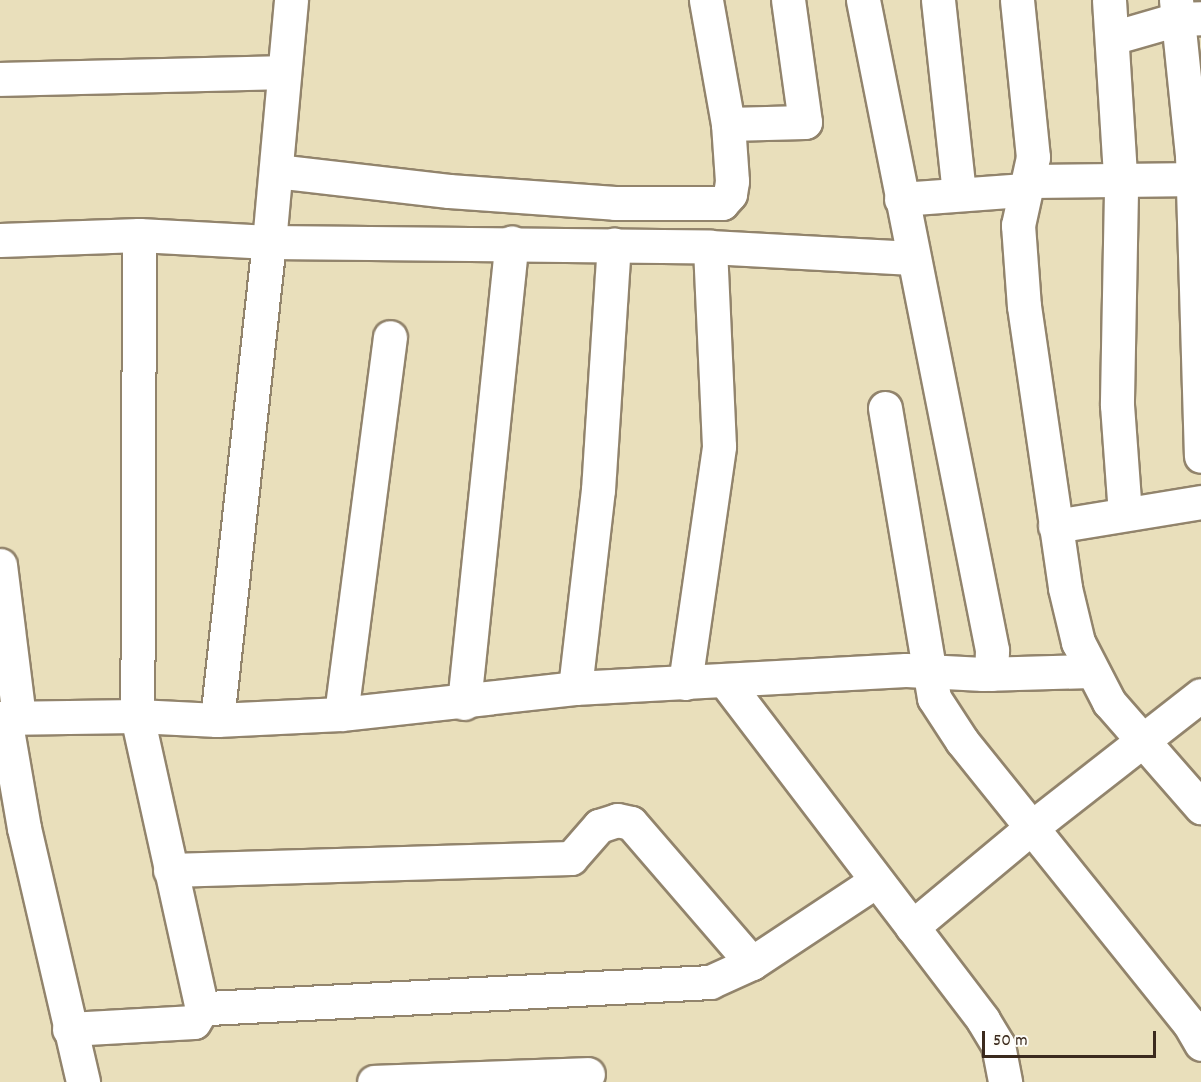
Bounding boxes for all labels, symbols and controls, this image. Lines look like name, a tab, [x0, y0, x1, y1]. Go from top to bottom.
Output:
scale bar	[985, 1019, 1159, 1057]
text: 50 m	[993, 1029, 1028, 1054]

